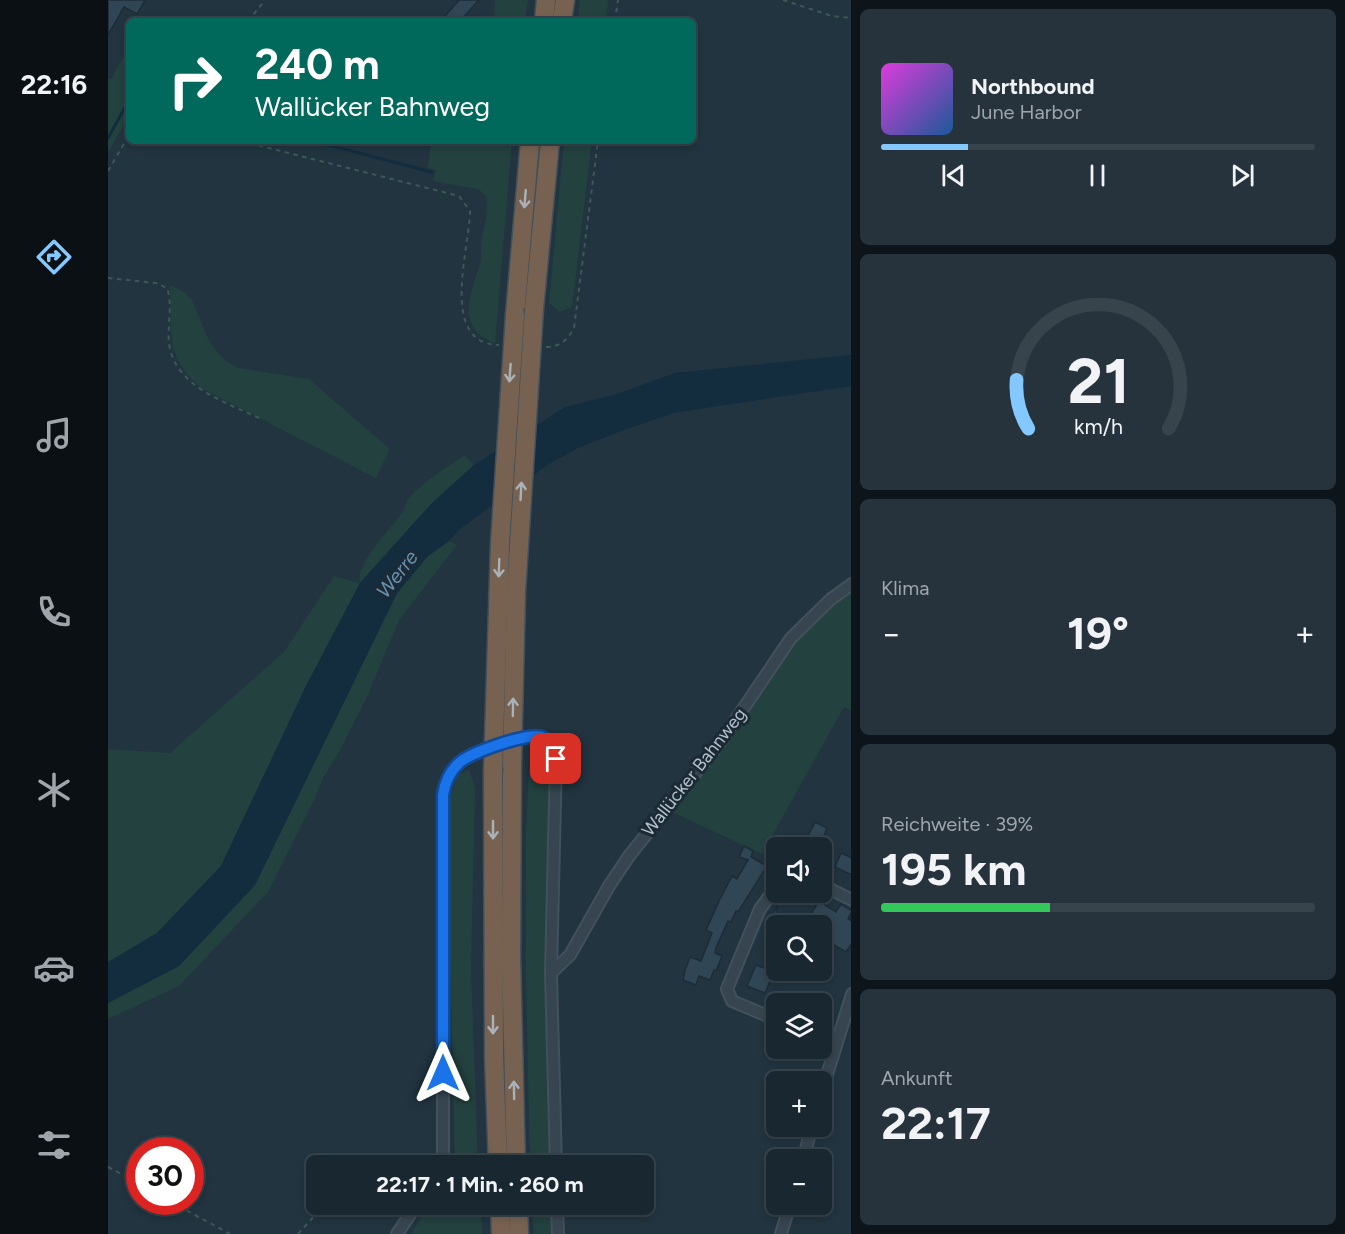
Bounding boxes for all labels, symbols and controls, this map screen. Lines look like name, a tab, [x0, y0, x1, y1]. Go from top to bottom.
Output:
text: 240 m	[255, 39, 380, 90]
icon: right	[156, 42, 234, 120]
text: 22:16	[21, 68, 87, 101]
text: Northbound	[971, 73, 1095, 100]
text: Wallücker Bahnweg	[255, 90, 490, 123]
text: June Harbor	[971, 100, 1082, 124]
icon: previous	[937, 159, 970, 192]
icon: pause	[1081, 159, 1114, 192]
icon: next	[1226, 159, 1259, 192]
one-way arrow	[519, 189, 530, 209]
icon: directions	[33, 236, 75, 278]
text: 21	[1067, 344, 1129, 419]
one-way arrow	[505, 363, 516, 383]
icon: music	[33, 414, 75, 456]
text: km/h	[1074, 414, 1122, 439]
one-way arrow	[516, 481, 527, 501]
water label: Werre	[371, 545, 423, 603]
one-way arrow	[493, 557, 505, 577]
text: Klima	[881, 576, 929, 600]
icon: phone	[33, 591, 75, 633]
text: 19°	[1067, 606, 1129, 660]
text: −	[881, 614, 902, 653]
text: +	[1294, 614, 1315, 653]
one-way arrow	[507, 697, 519, 717]
street label: Wallücker Bahnweg	[637, 703, 751, 841]
pin	[530, 733, 581, 784]
icon: arrive	[539, 742, 572, 775]
icon: climate	[33, 769, 75, 811]
text: Reichweite · 39%	[881, 812, 1033, 836]
one-way arrow	[487, 820, 499, 840]
map controls	[766, 837, 832, 1215]
button: sound	[766, 837, 832, 903]
text: 195 km	[881, 842, 1026, 896]
button: search	[766, 915, 832, 981]
icon: car	[33, 947, 75, 989]
button: layers	[766, 993, 832, 1059]
one-way arrow	[487, 1015, 499, 1035]
position arrow	[411, 1041, 475, 1105]
text: Ankunft	[881, 1066, 953, 1090]
button: +	[766, 1071, 832, 1137]
one-way arrow	[508, 1080, 520, 1100]
text: 22:17	[881, 1096, 991, 1150]
icon: filters	[33, 1124, 75, 1166]
speed limit sign: 30	[126, 1137, 204, 1215]
button: −	[766, 1149, 832, 1215]
text: 22:17 · 1 Min. · 260 m	[376, 1171, 584, 1198]

